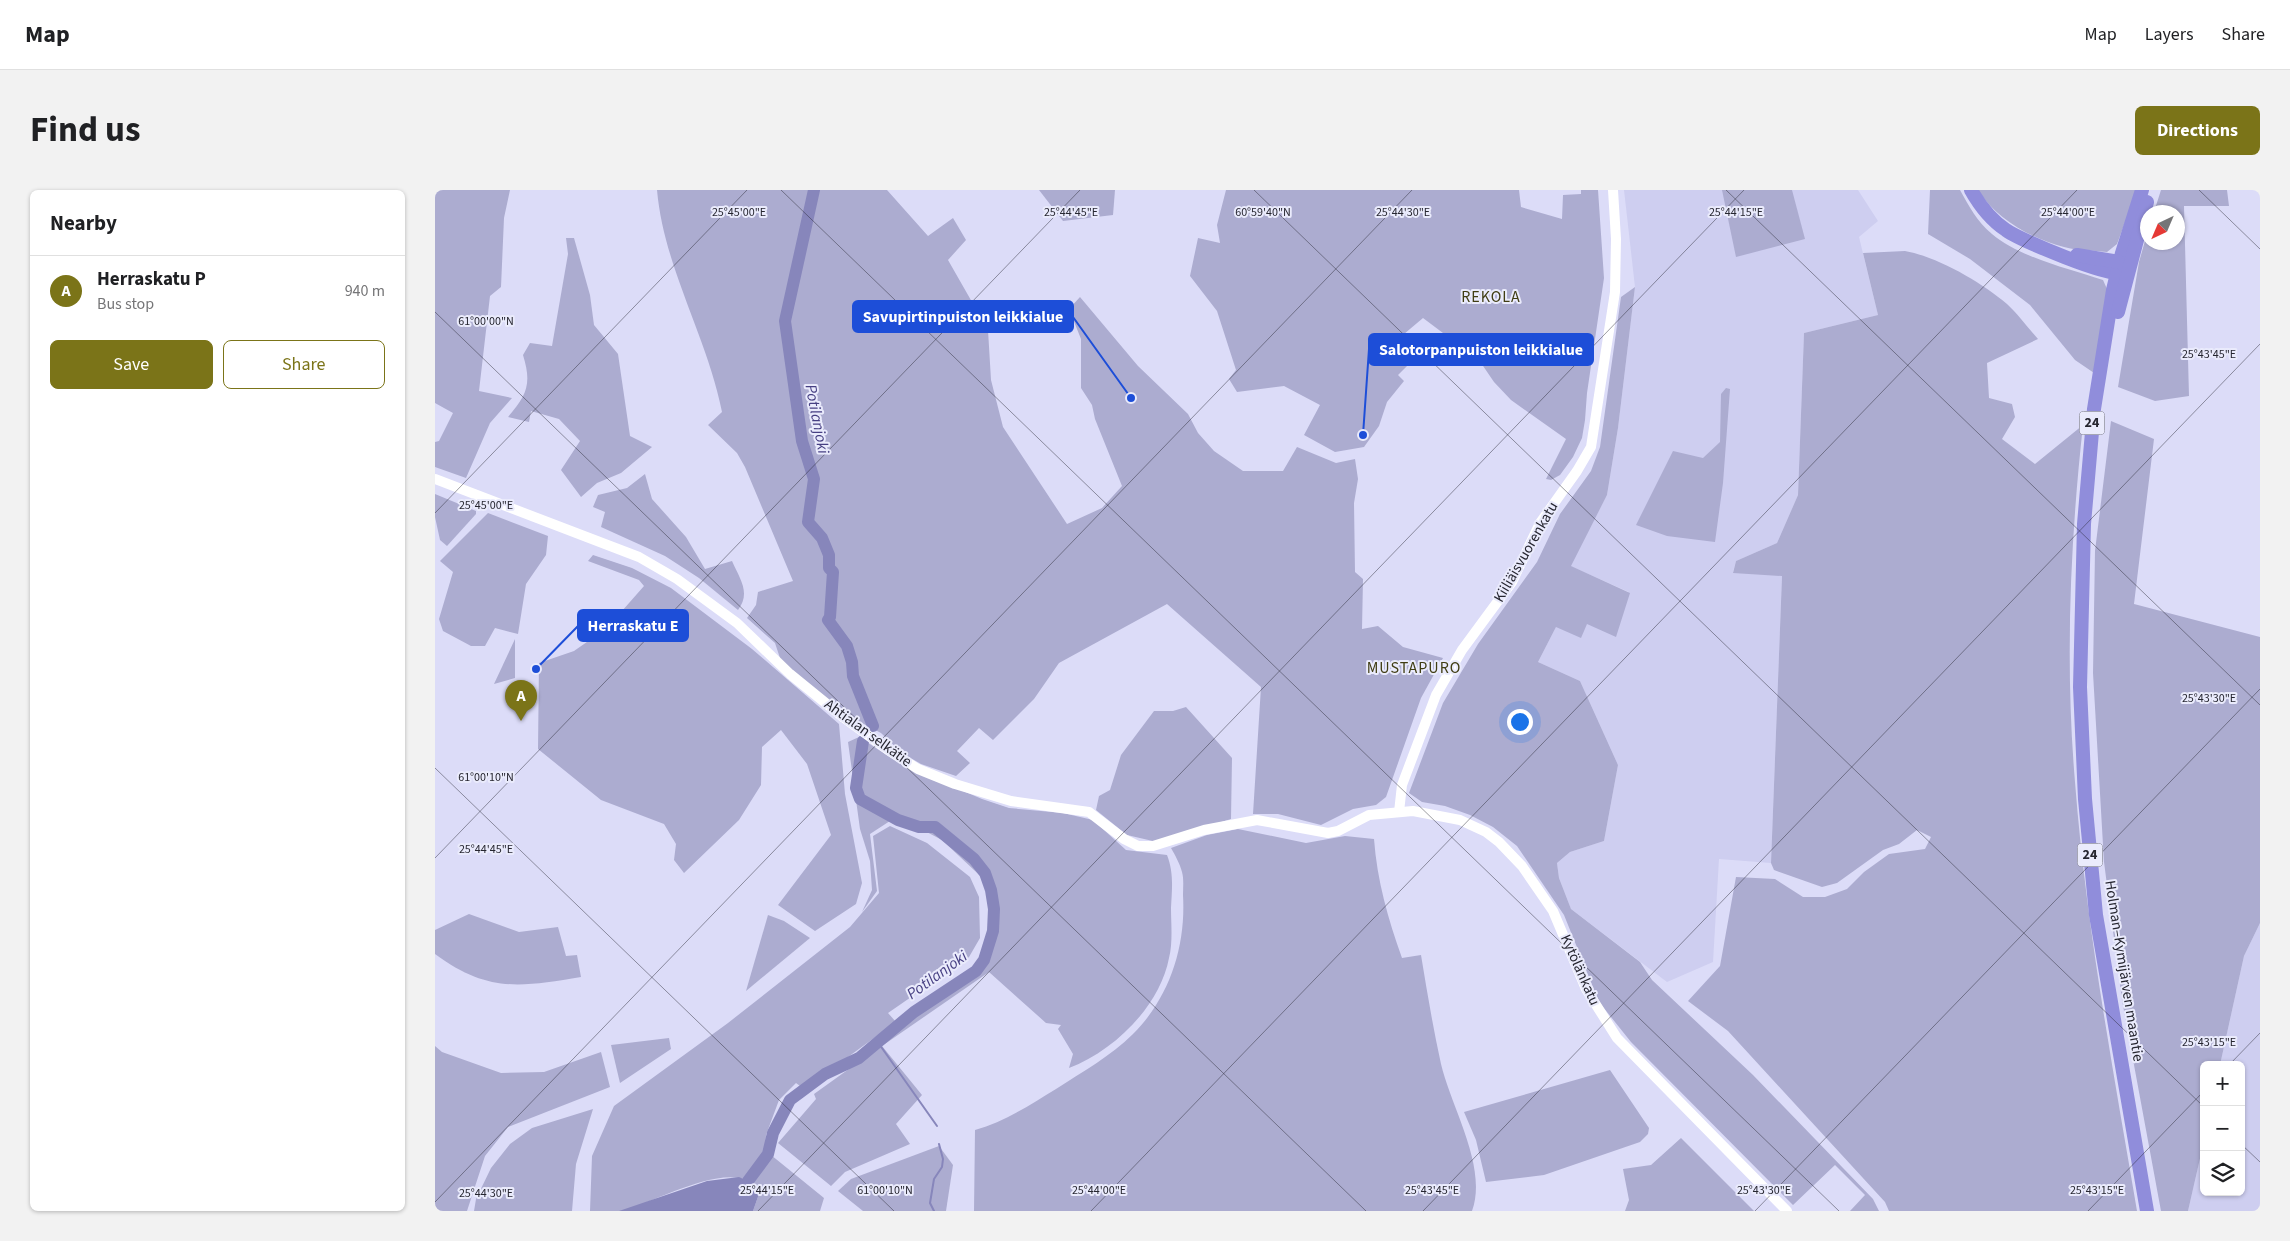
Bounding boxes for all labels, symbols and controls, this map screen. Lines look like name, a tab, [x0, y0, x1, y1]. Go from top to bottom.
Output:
text: Map	[25, 17, 70, 52]
text: Map	[2085, 22, 2117, 47]
text: Layers	[2145, 22, 2194, 47]
text: Share	[2222, 22, 2265, 47]
text: Find us	[30, 105, 140, 155]
button: Directions	[2135, 106, 2260, 155]
text: 25°45'00"E	[712, 204, 766, 221]
text: 25°44'45"E	[1044, 204, 1098, 221]
text: 60°59'40"N	[1235, 204, 1291, 221]
text: 25°44'30"E	[1376, 204, 1430, 221]
text: 25°44'15"E	[1709, 204, 1763, 221]
text: 25°44'00"E	[2041, 204, 2095, 221]
north arrow	[2140, 205, 2185, 250]
text: Nearby	[50, 208, 117, 238]
text: Herraskatu P	[97, 266, 206, 293]
text: A	[61, 280, 71, 302]
text: 940 m	[345, 280, 385, 302]
district label: REKOLA	[1461, 286, 1521, 308]
text: Bus stop	[97, 293, 154, 315]
callout: Savupirtinpuiston leikkialue	[853, 301, 1073, 332]
text: Savupirtinpuiston leikkialue	[863, 306, 1063, 328]
text: 61°00'00"N	[458, 313, 514, 330]
callout: Salotorpanpuiston leikkialue	[1369, 334, 1593, 365]
text: Salotorpanpuiston leikkialue	[1379, 339, 1583, 361]
button: Save	[50, 340, 213, 389]
button: Share	[223, 340, 385, 389]
text: 25°43'45"E	[2182, 346, 2236, 363]
water label: Potilanjoki	[800, 382, 835, 456]
road number: 24	[2079, 412, 2105, 434]
text: 25°45'00"E	[459, 497, 513, 514]
street label: Kiiliäisvuorenkatu	[1489, 498, 1563, 606]
callout: Herraskatu E	[578, 610, 688, 641]
text: Herraskatu E	[588, 615, 678, 637]
district label: MUSTAPURO	[1367, 657, 1461, 679]
pin: A	[505, 680, 537, 721]
text: 25°43'30"E	[2182, 690, 2236, 707]
street label: Ahtialan selkätie	[820, 694, 916, 772]
your location	[1507, 709, 1533, 735]
text: 61°00'10"N	[458, 769, 514, 786]
text: 25°44'45"E	[459, 841, 513, 858]
road number: 24	[2077, 844, 2103, 866]
street label: Holman–Kymijärven maantie	[2099, 879, 2149, 1063]
street label: Kytölänkatu	[1555, 931, 1605, 1009]
water label: Potilanjoki	[902, 945, 972, 1005]
text: 25°43'15"E	[2182, 1034, 2236, 1051]
map controls	[2200, 1061, 2245, 1196]
button: +	[2200, 1061, 2245, 1106]
button: −	[2200, 1106, 2245, 1151]
button: layers	[2200, 1151, 2245, 1196]
text: 25°44'15"E	[740, 1182, 794, 1199]
text: 61°00'10"N	[857, 1182, 913, 1199]
text: 25°44'00"E	[1072, 1182, 1126, 1199]
text: 25°43'45"E	[1405, 1182, 1459, 1199]
text: 25°43'30"E	[1737, 1182, 1791, 1199]
text: 25°43'15"E	[2070, 1182, 2124, 1199]
text: 25°44'30"E	[459, 1185, 513, 1202]

